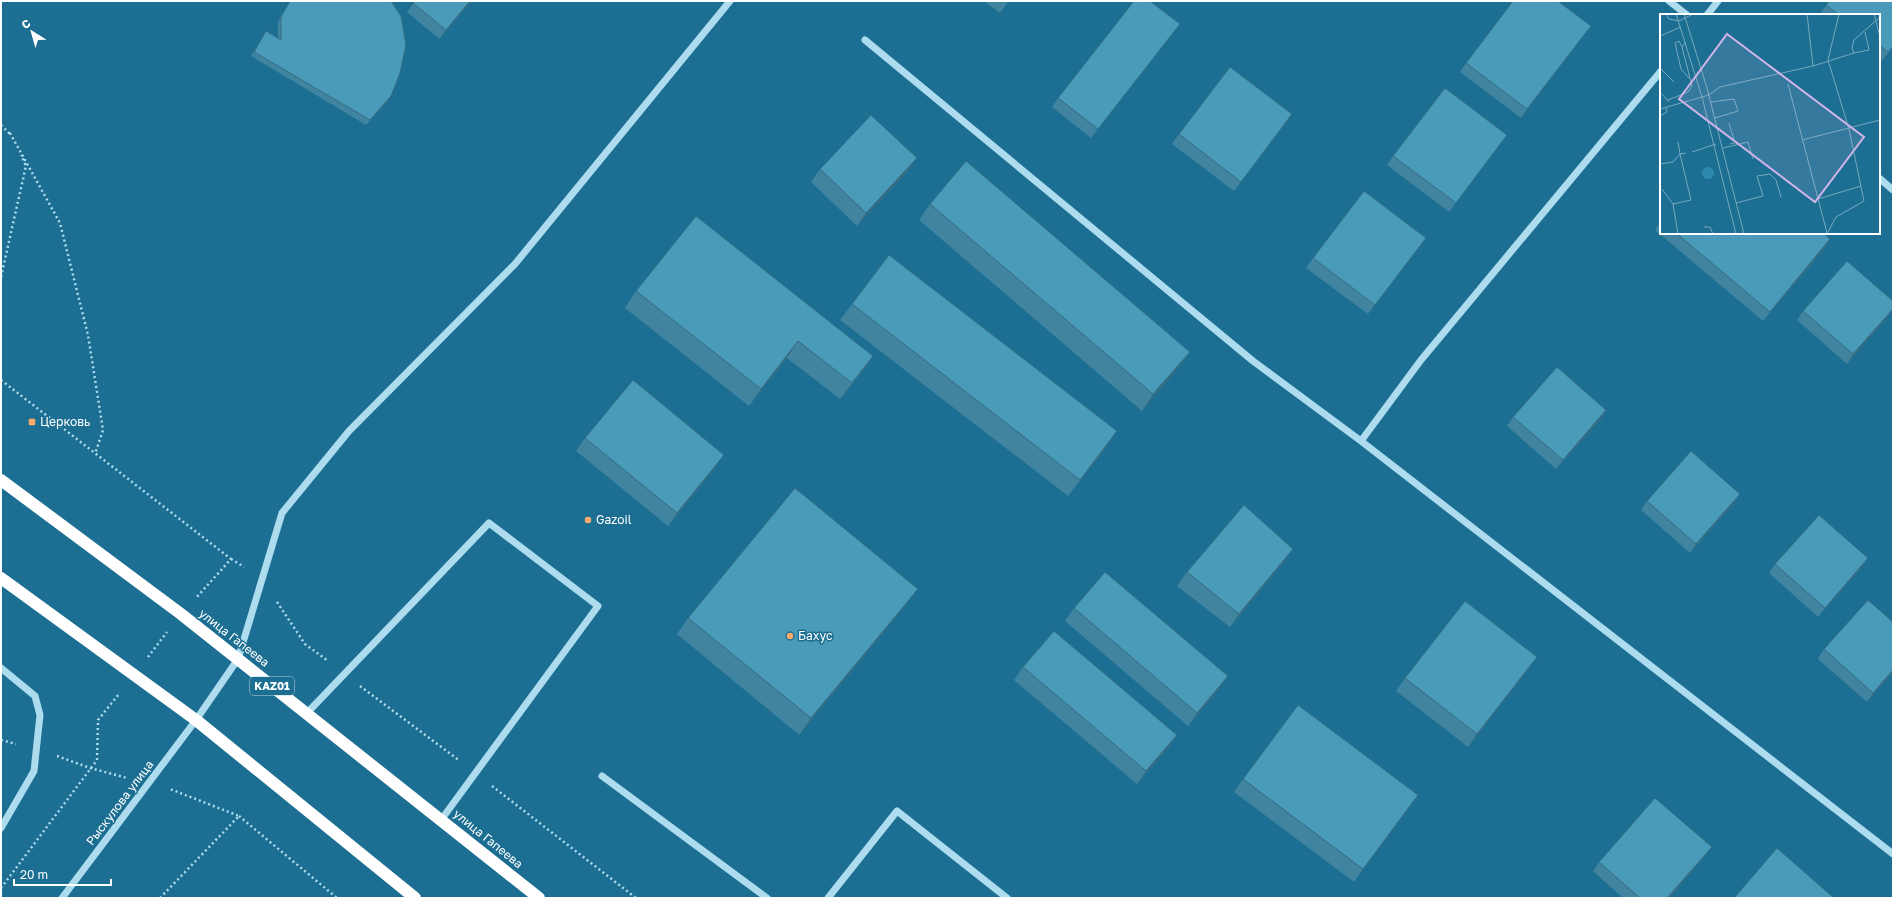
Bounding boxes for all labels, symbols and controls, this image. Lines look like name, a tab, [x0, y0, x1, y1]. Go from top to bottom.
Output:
north arrow	[12, 12, 52, 52]
inset map	[1660, 14, 1880, 234]
text: С	[19, 16, 33, 31]
place label: Церковь	[40, 414, 90, 429]
marker: Церковь	[27, 417, 37, 427]
place label: Gazoil	[596, 512, 632, 527]
marker: Gazoil	[583, 515, 593, 525]
street label: улица Гапеева	[196, 605, 272, 670]
place label: Бахус	[798, 628, 833, 643]
marker: Бахус	[785, 631, 795, 641]
road number: KАZ01	[250, 677, 294, 695]
street label: Рыскулова улица	[83, 757, 156, 848]
street label: улица Гапеева	[451, 806, 526, 871]
scale bar	[14, 861, 111, 887]
text: 20 m	[20, 867, 48, 882]

